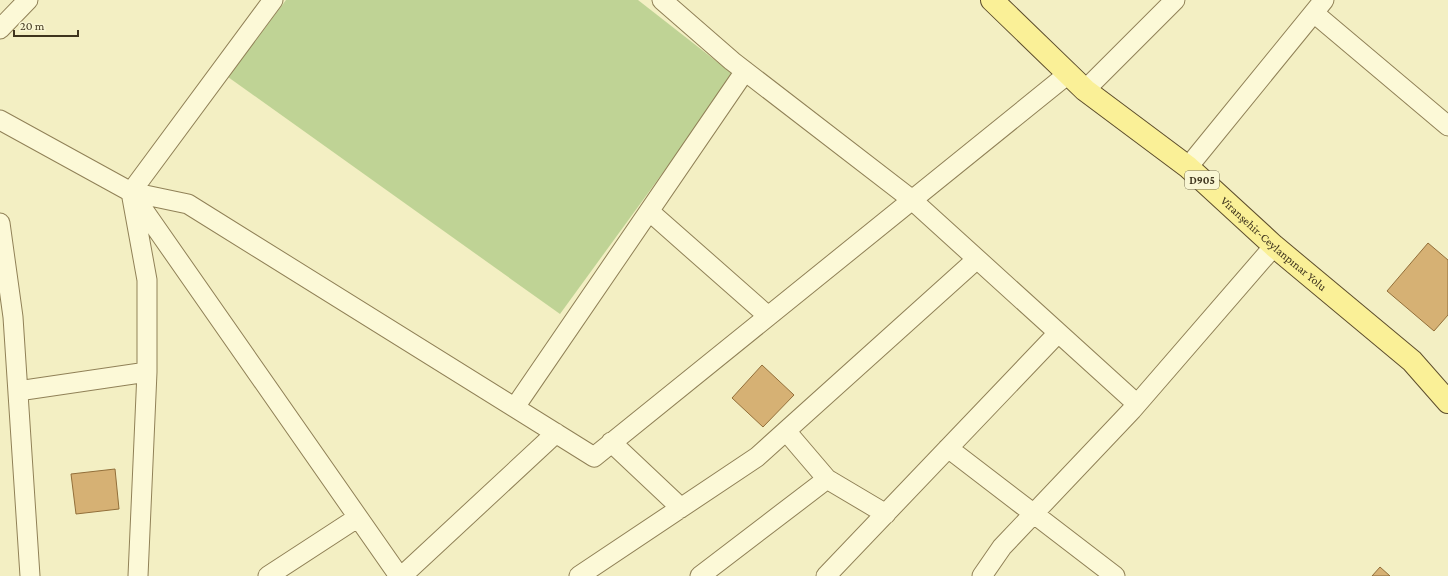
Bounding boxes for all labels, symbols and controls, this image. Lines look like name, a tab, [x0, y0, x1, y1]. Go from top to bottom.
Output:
scale bar	[14, 12, 78, 38]
text: 20 m	[20, 19, 45, 33]
road number: D905	[1185, 171, 1219, 189]
street label: Viranşehir-Ceylanpınar Yolu	[1218, 194, 1330, 294]

